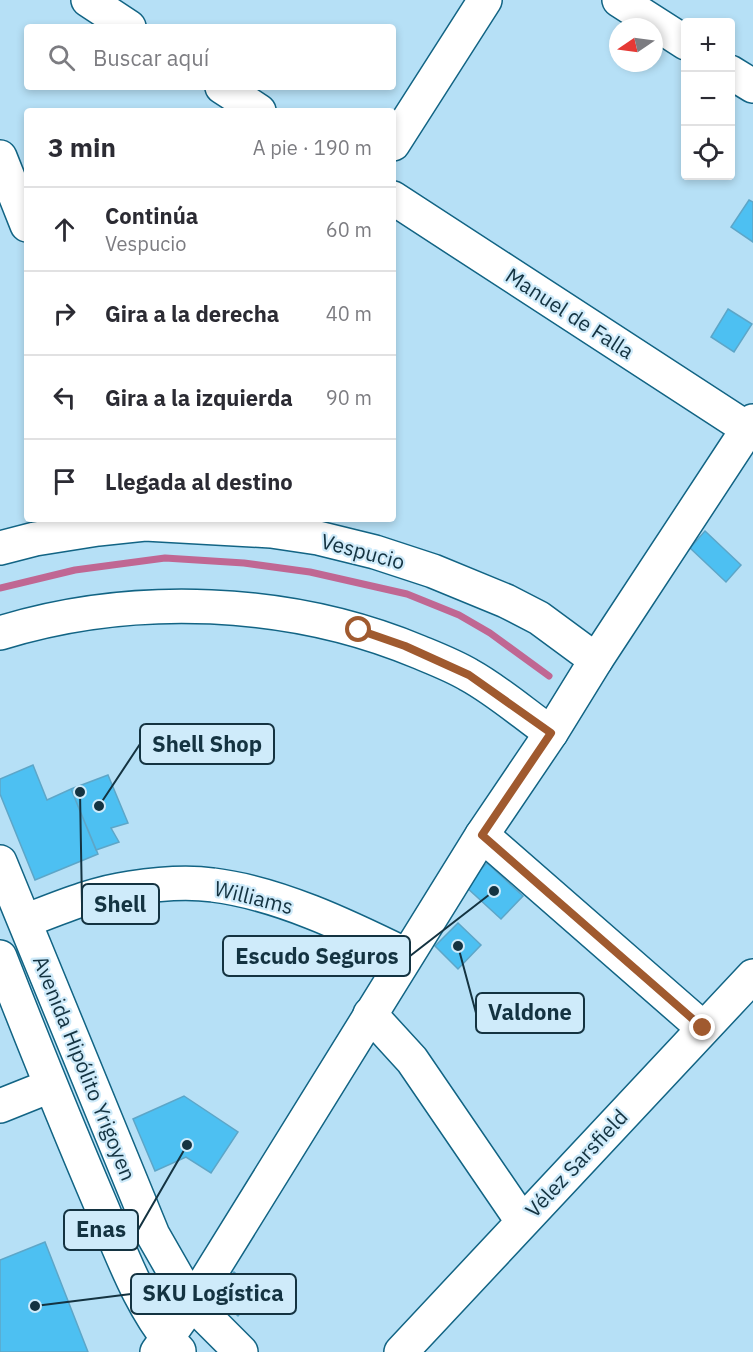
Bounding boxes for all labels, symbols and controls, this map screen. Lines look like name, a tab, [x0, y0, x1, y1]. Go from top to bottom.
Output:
north arrow	[609, 18, 663, 72]
map controls	[681, 18, 735, 180]
button: +	[681, 18, 735, 72]
search box	[24, 24, 396, 90]
icon: search	[45, 41, 78, 74]
text: Buscar aquí	[93, 43, 209, 72]
button: −	[681, 72, 735, 126]
button: locate	[681, 126, 735, 180]
text: 3 min	[48, 130, 116, 164]
text: A pie · 190 m	[253, 134, 372, 161]
text: Continúa	[105, 201, 198, 230]
icon: ahead	[48, 213, 81, 246]
text: 60 m	[326, 216, 372, 243]
text: Vespucio	[105, 230, 187, 257]
street label: Manuel de Falla	[500, 261, 640, 365]
icon: right	[48, 297, 81, 330]
text: Gira a la derecha	[105, 299, 279, 328]
text: 40 m	[326, 300, 372, 327]
icon: left	[48, 381, 81, 414]
text: Gira a la izquierda	[105, 383, 293, 412]
text: 90 m	[326, 384, 372, 411]
icon: arrive	[48, 465, 81, 498]
text: Llegada al destino	[105, 467, 293, 496]
street label: Vespucio	[318, 526, 408, 576]
route start	[345, 616, 371, 642]
callout: Shell Shop	[140, 724, 274, 764]
text: Shell Shop	[152, 729, 262, 758]
street label: Williams	[212, 874, 296, 920]
callout: Shell	[82, 884, 159, 924]
text: Shell	[94, 889, 147, 918]
callout: Escudo Seguros	[223, 936, 410, 976]
text: Escudo Seguros	[235, 941, 399, 970]
street label: Avenida Hipólito Yrigoyen	[27, 951, 143, 1185]
callout: Valdone	[476, 993, 584, 1033]
text: Valdone	[488, 997, 572, 1026]
route end	[689, 1014, 715, 1040]
street label: Vélez Sarsfield	[519, 1103, 633, 1223]
callout: Enas	[64, 1210, 138, 1250]
text: Enas	[76, 1214, 126, 1243]
callout: SKU Logística	[131, 1274, 296, 1314]
text: SKU Logística	[142, 1278, 284, 1307]

